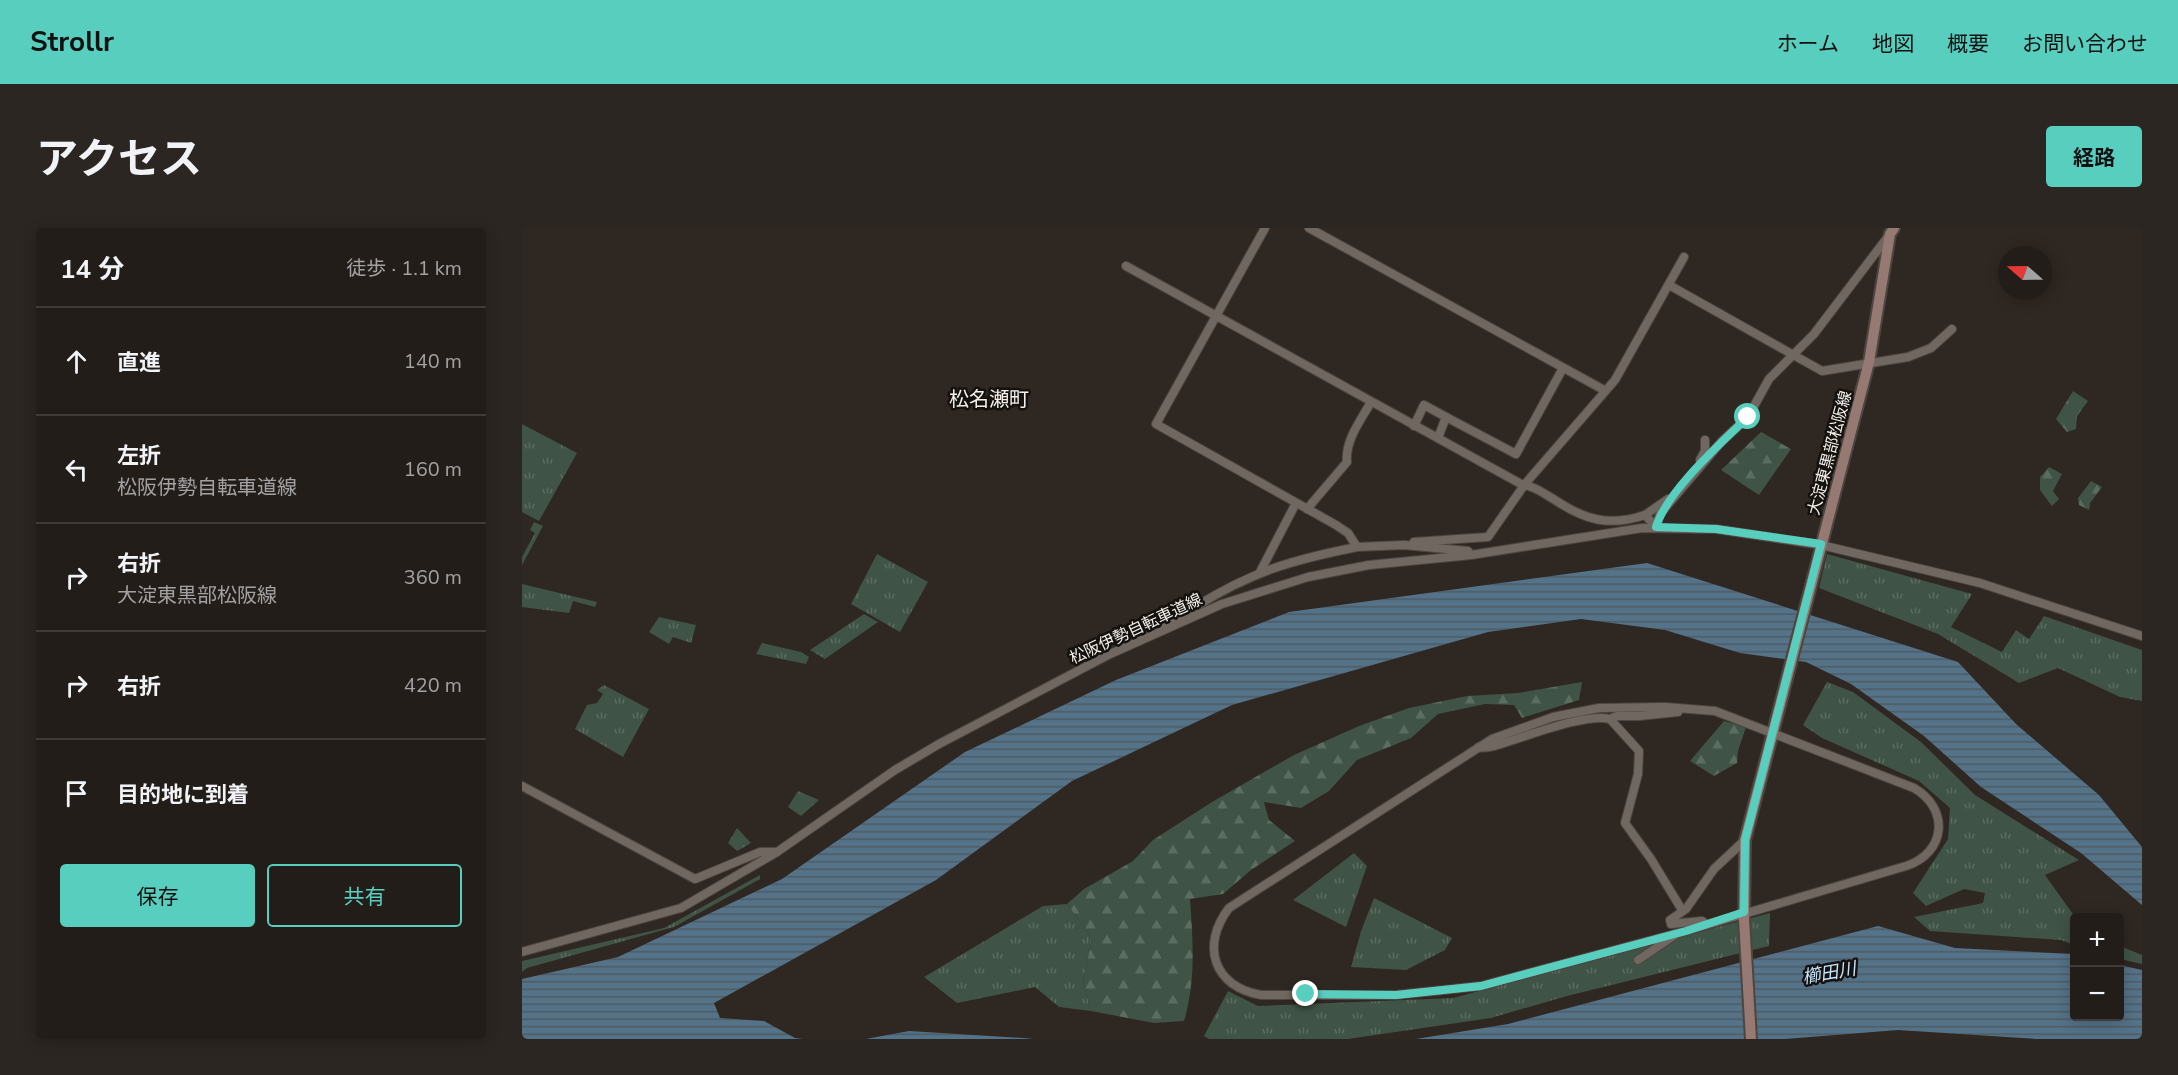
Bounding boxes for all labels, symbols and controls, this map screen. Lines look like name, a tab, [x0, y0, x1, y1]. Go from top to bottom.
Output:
text: Strollr	[30, 23, 114, 61]
text: ホーム	[1777, 30, 1839, 58]
text: 地図	[1872, 30, 1914, 58]
text: 概要	[1947, 30, 1989, 58]
text: お問い合わせ	[2022, 30, 2148, 58]
button: 経路	[2046, 126, 2142, 187]
text: アクセス	[36, 131, 202, 188]
north arrow	[1998, 246, 2052, 300]
text: 14 分	[60, 252, 124, 287]
text: 徒歩 · 1.1 km	[346, 255, 462, 282]
icon: ahead	[60, 345, 93, 378]
text: 直進	[117, 348, 161, 378]
text: 140 m	[404, 348, 462, 375]
district label: 松名瀬町	[949, 386, 1029, 413]
street label: 大淀東黒部松阪線	[1803, 388, 1857, 518]
route start	[1734, 403, 1760, 429]
text: 左折	[117, 441, 161, 471]
icon: left	[60, 453, 93, 486]
text: 160 m	[404, 456, 462, 483]
text: 松阪伊勢自転車道線	[117, 474, 297, 501]
text: 右折	[117, 549, 161, 579]
icon: right	[60, 561, 93, 594]
text: 360 m	[404, 564, 462, 591]
text: 大淀東黒部松阪線	[117, 582, 277, 609]
street label: 松阪伊勢自転車道線	[1066, 589, 1206, 669]
icon: right	[60, 669, 93, 702]
text: 右折	[117, 672, 161, 702]
text: 420 m	[404, 672, 462, 699]
icon: arrive	[60, 777, 93, 810]
text: 目的地に到着	[117, 780, 249, 810]
button: 保存	[60, 864, 255, 927]
button: 共有	[267, 864, 462, 927]
map controls	[2070, 913, 2124, 1021]
button: +	[2070, 913, 2124, 967]
water label: 櫛田川	[1800, 956, 1860, 990]
button: −	[2070, 967, 2124, 1021]
route end	[1292, 980, 1318, 1006]

